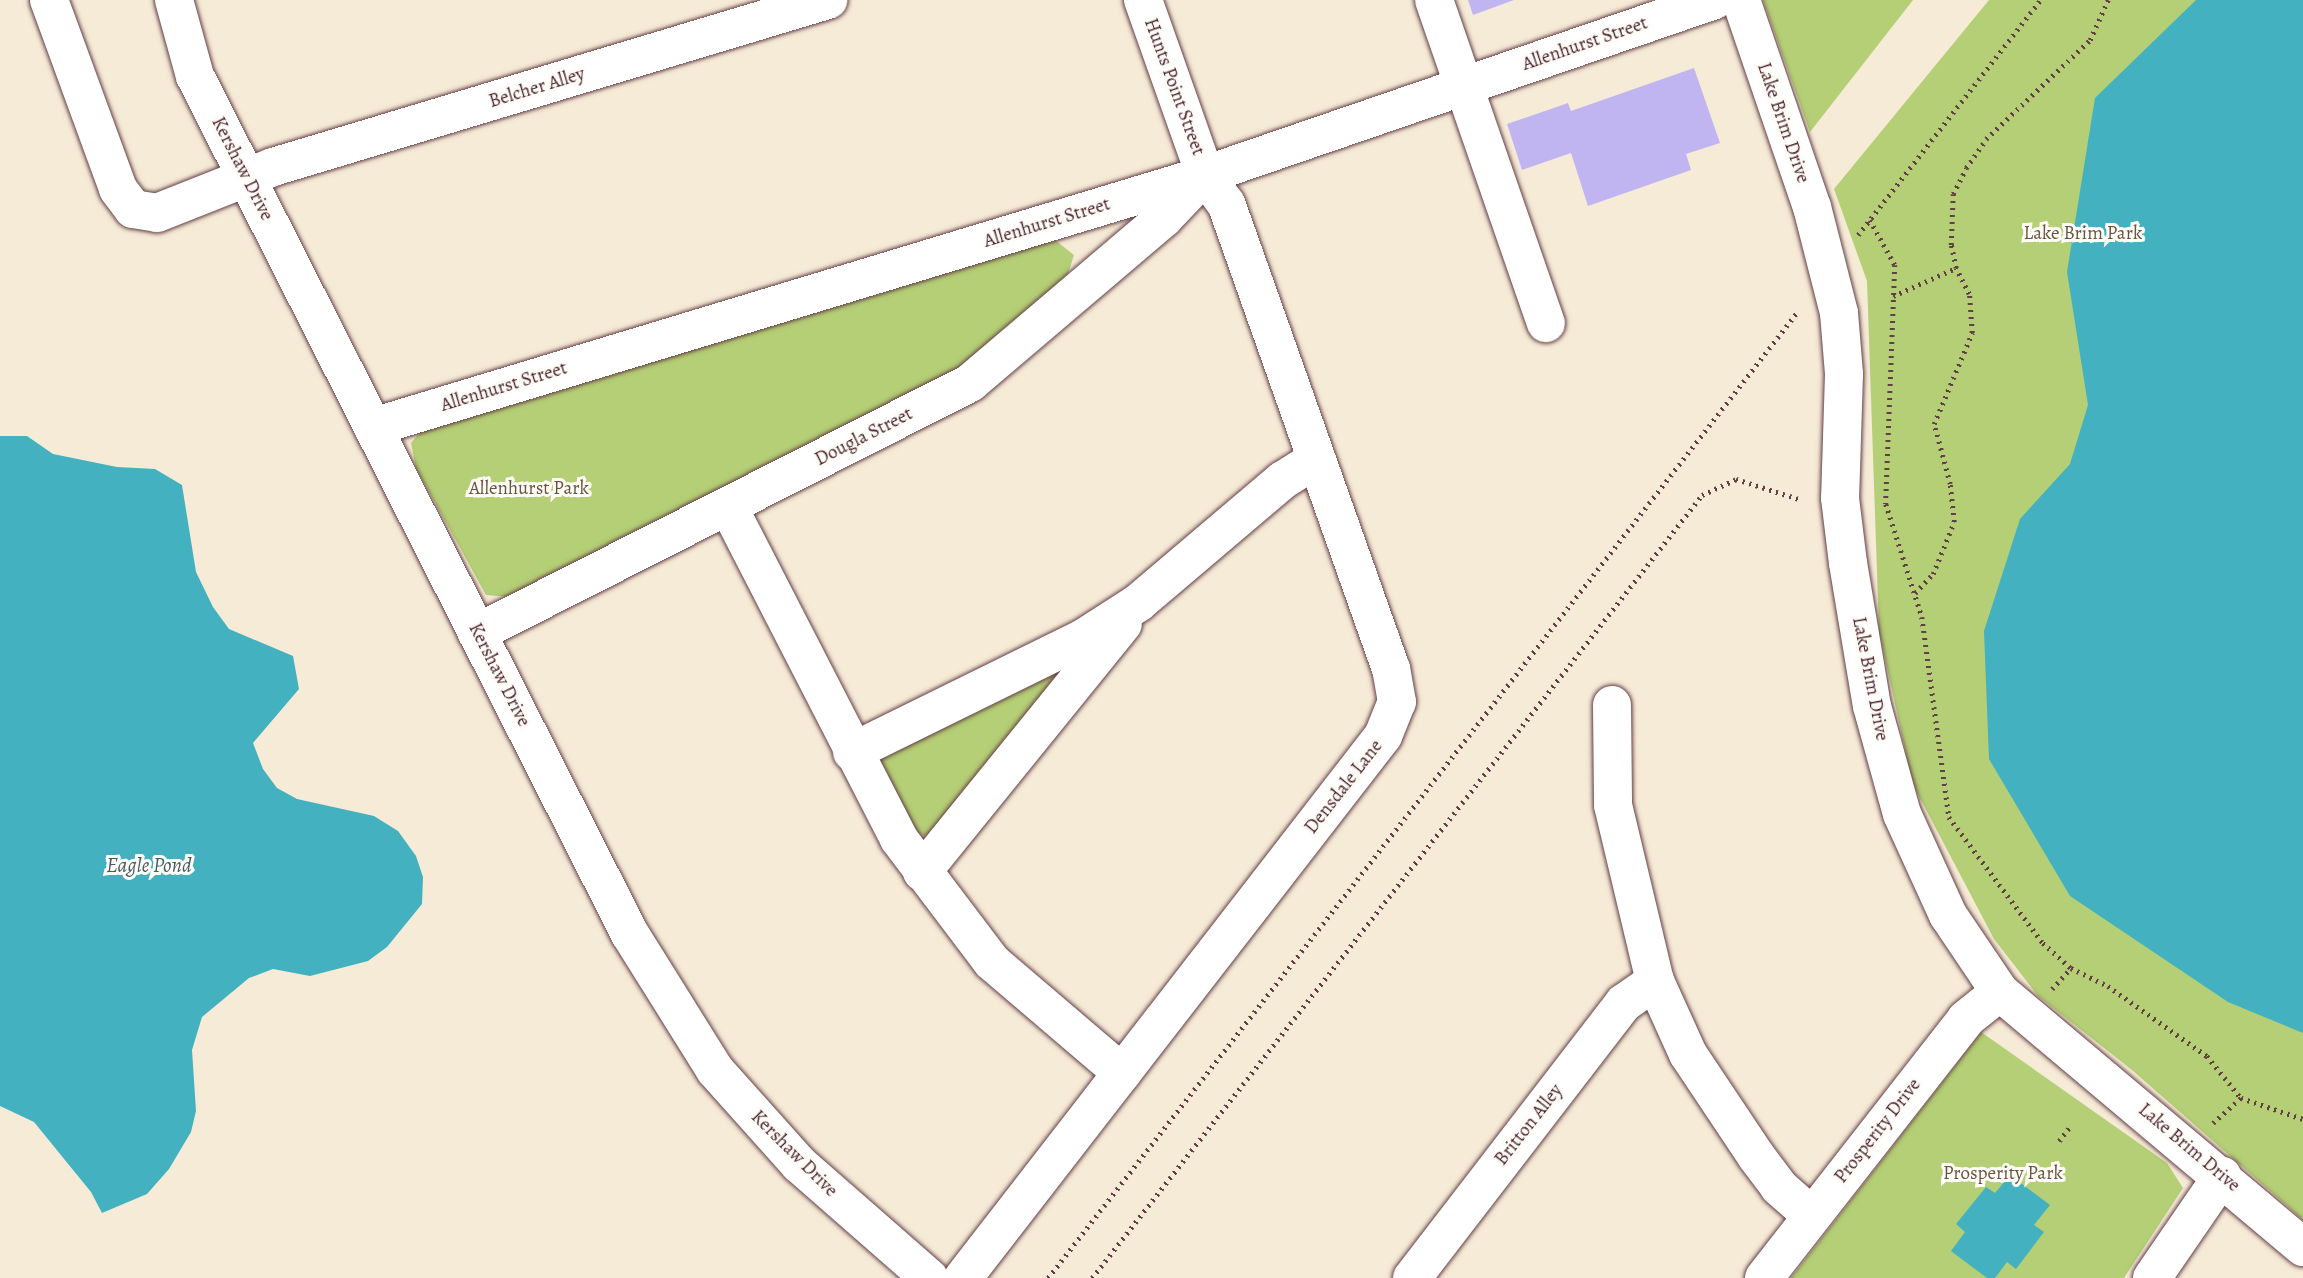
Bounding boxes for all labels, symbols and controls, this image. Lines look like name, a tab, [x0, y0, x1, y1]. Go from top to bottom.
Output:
street label: Allenhurst Street	[1519, 12, 1651, 76]
street label: Hunts Point Street	[1139, 15, 1209, 159]
street label: Lake Brim Drive	[1752, 60, 1814, 186]
street label: Belcher Alley	[486, 63, 588, 113]
street label: Kershaw Drive	[206, 113, 278, 225]
street label: Allenhurst Street	[981, 193, 1113, 253]
park label: Lake Brim Park	[2024, 223, 2142, 245]
street label: Allenhurst Street	[438, 357, 570, 417]
street label: Dougla Street	[811, 403, 917, 471]
park label: Allenhurst Park	[469, 478, 589, 500]
street label: Lake Brim Drive	[1847, 615, 1893, 743]
street label: Kershaw Drive	[463, 619, 535, 731]
street label: Densdale Lane	[1300, 735, 1388, 839]
water label: Eagle Pond	[106, 852, 192, 878]
street label: Prosperity Drive	[1830, 1074, 1926, 1188]
street label: Britton Alley	[1490, 1080, 1568, 1170]
street label: Lake Brim Drive	[2133, 1099, 2245, 1197]
street label: Kershaw Drive	[746, 1106, 842, 1202]
park label: Prosperity Park	[1943, 1163, 2063, 1185]

